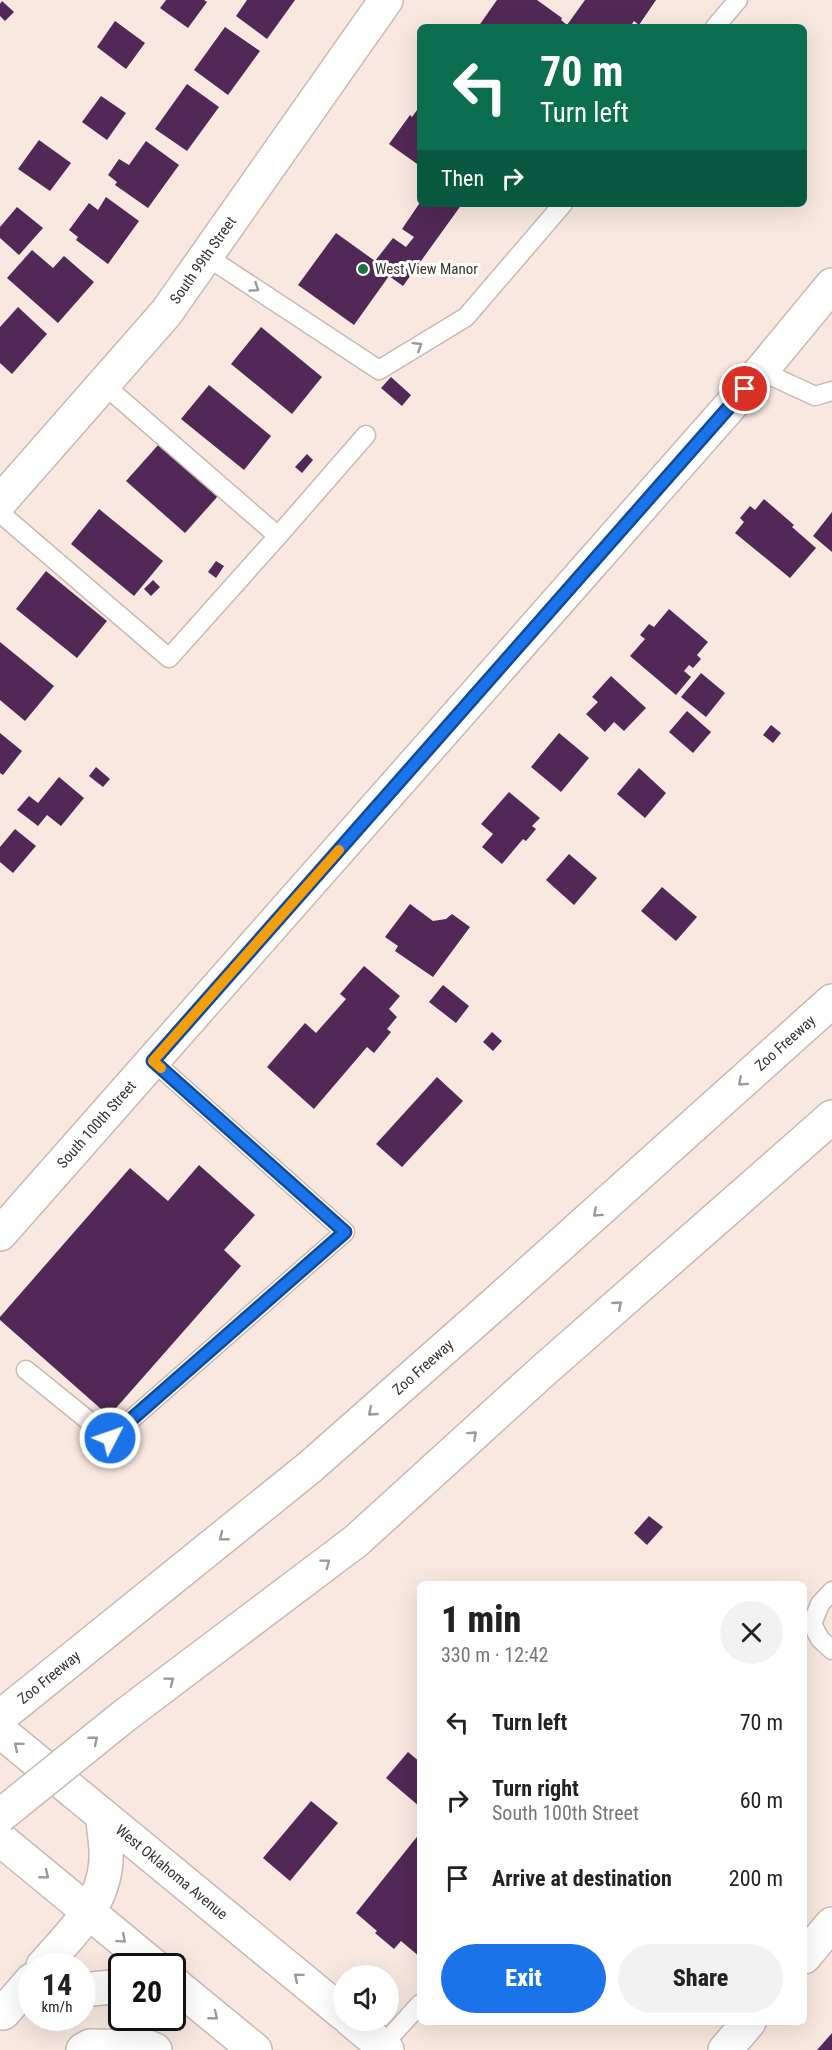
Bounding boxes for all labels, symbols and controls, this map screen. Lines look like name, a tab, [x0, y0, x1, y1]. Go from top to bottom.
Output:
text: 70 m	[540, 47, 623, 96]
icon: left	[441, 48, 519, 126]
text: Turn left	[540, 97, 629, 129]
icon: right	[496, 162, 529, 195]
text: Then	[441, 166, 484, 191]
street label: South 99th Street	[166, 213, 240, 308]
place label: West View Manor	[375, 260, 478, 278]
marker: West View Manor	[356, 262, 370, 276]
one-way arrow	[248, 281, 259, 292]
one-way arrow	[412, 342, 422, 354]
pin	[719, 363, 770, 414]
icon: arrive	[728, 372, 761, 405]
street label: Zoo Freeway	[751, 1011, 819, 1075]
one-way arrow	[738, 1075, 748, 1086]
street label: South 100th Street	[53, 1077, 140, 1172]
one-way arrow	[593, 1206, 603, 1217]
one-way arrow	[611, 1301, 622, 1312]
street label: Zoo Freeway	[389, 1336, 457, 1399]
one-way arrow	[369, 1405, 379, 1416]
position arrow	[78, 1406, 142, 1470]
one-way arrow	[466, 1431, 476, 1442]
one-way arrow	[219, 1530, 230, 1541]
one-way arrow	[319, 1560, 330, 1571]
text: 1 min	[441, 1599, 521, 1641]
button: close	[720, 1601, 783, 1664]
text: 330 m · 12:42	[441, 1643, 548, 1667]
street label: Zoo Freeway	[14, 1647, 84, 1708]
one-way arrow	[164, 1677, 175, 1688]
icon: left	[441, 1706, 474, 1739]
text: Turn left	[492, 1710, 567, 1735]
text: 70 m	[740, 1710, 783, 1735]
one-way arrow	[88, 1736, 99, 1747]
one-way arrow	[14, 1742, 25, 1753]
text: Turn right	[492, 1776, 579, 1801]
icon: right	[441, 1784, 474, 1817]
text: 60 m	[740, 1788, 783, 1813]
text: South 100th Street	[492, 1801, 639, 1825]
street label: West Oklahoma Avenue	[112, 1821, 231, 1923]
icon: arrive	[441, 1862, 474, 1895]
text: Arrive at destination	[492, 1866, 672, 1891]
text: 200 m	[729, 1866, 783, 1891]
one-way arrow	[38, 1868, 49, 1879]
one-way arrow	[115, 1932, 126, 1943]
button: Exit	[441, 1944, 606, 2013]
button: Share	[618, 1944, 783, 2013]
speed limit sign: 20	[108, 1953, 186, 2031]
map controls	[333, 1965, 399, 2031]
button: sound	[333, 1965, 399, 2031]
text: 14	[42, 1967, 72, 2002]
one-way arrow	[294, 1973, 305, 1984]
text: km/h	[42, 1998, 72, 2016]
one-way arrow	[207, 2009, 218, 2020]

